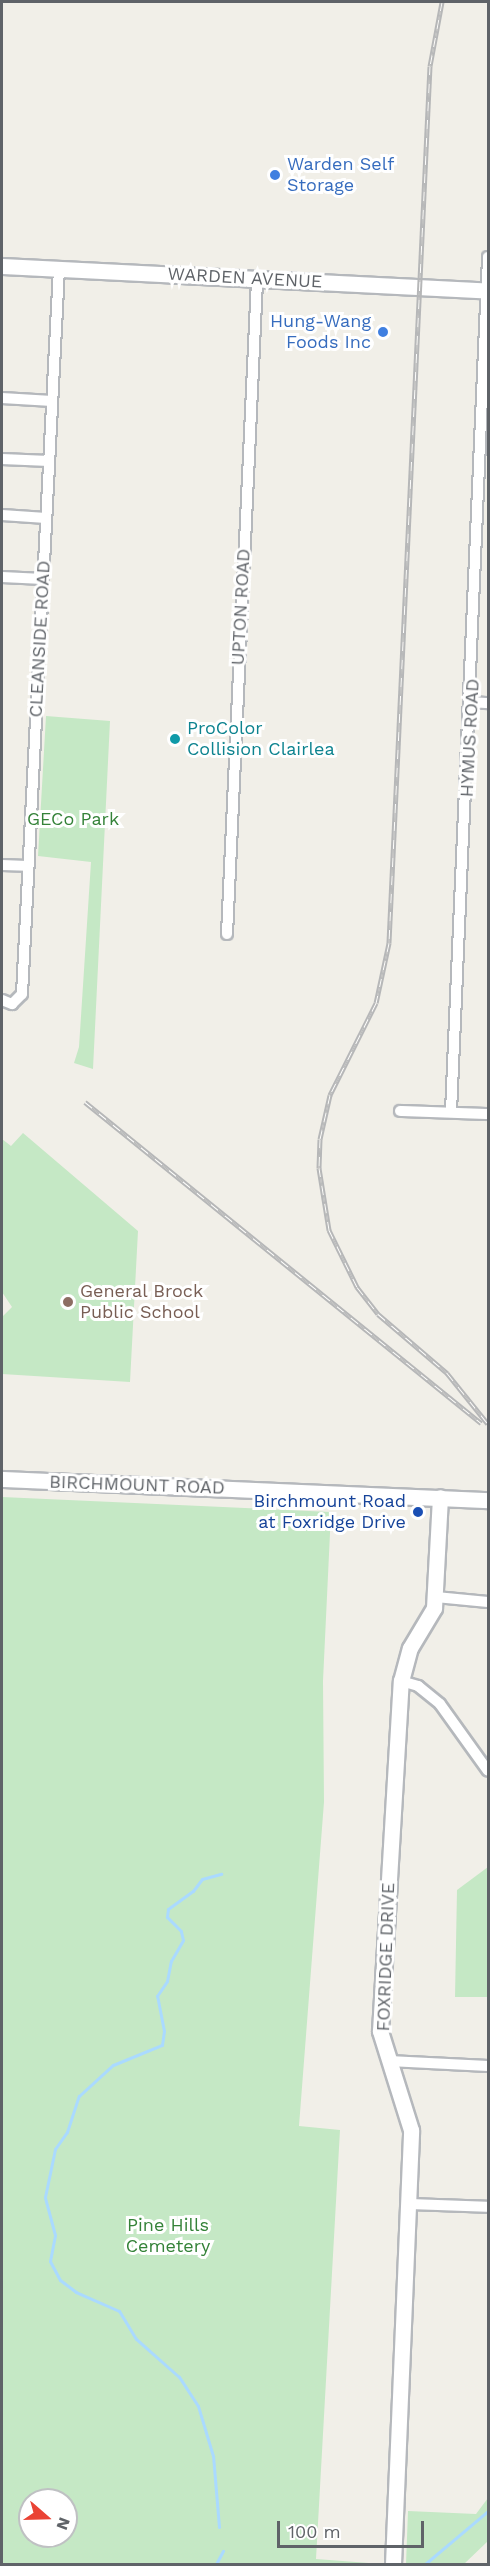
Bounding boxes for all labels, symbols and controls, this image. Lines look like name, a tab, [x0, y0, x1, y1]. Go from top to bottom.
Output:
place label: Warden Self Storage	[287, 154, 394, 196]
marker: Warden Self Storage	[268, 168, 282, 182]
street label: WARDEN AVENUE	[167, 263, 323, 293]
place label: Hung-Wang Foods Inc	[270, 311, 371, 354]
marker: Hung-Wang Foods Inc	[376, 325, 390, 339]
street label: UPTON ROAD	[227, 548, 255, 666]
street label: CLEANSIDE ROAD	[25, 560, 55, 718]
street label: HYMUS ROAD	[456, 678, 484, 798]
place label: ProColor Collision Clairlea	[187, 718, 335, 760]
marker: ProColor Collision Clairlea	[168, 732, 182, 746]
park label: GECo Park	[27, 808, 119, 830]
place label: General Brock Public School	[80, 1281, 204, 1324]
marker: General Brock Public School	[61, 1295, 75, 1309]
street label: BIRCHMOUNT ROAD	[49, 1471, 225, 1499]
place label: Birchmount Road at Foxridge Drive	[253, 1491, 406, 1534]
marker: Birchmount Road at Foxridge Drive	[411, 1505, 425, 1519]
street label: FOXRIDGE DRIVE	[373, 1882, 399, 2032]
park label: Pine Hills Cemetery	[126, 2215, 210, 2258]
north arrow	[18, 2488, 78, 2548]
scale bar	[280, 2509, 427, 2547]
text: N	[53, 2515, 74, 2532]
text: 100 m	[288, 2521, 341, 2542]

